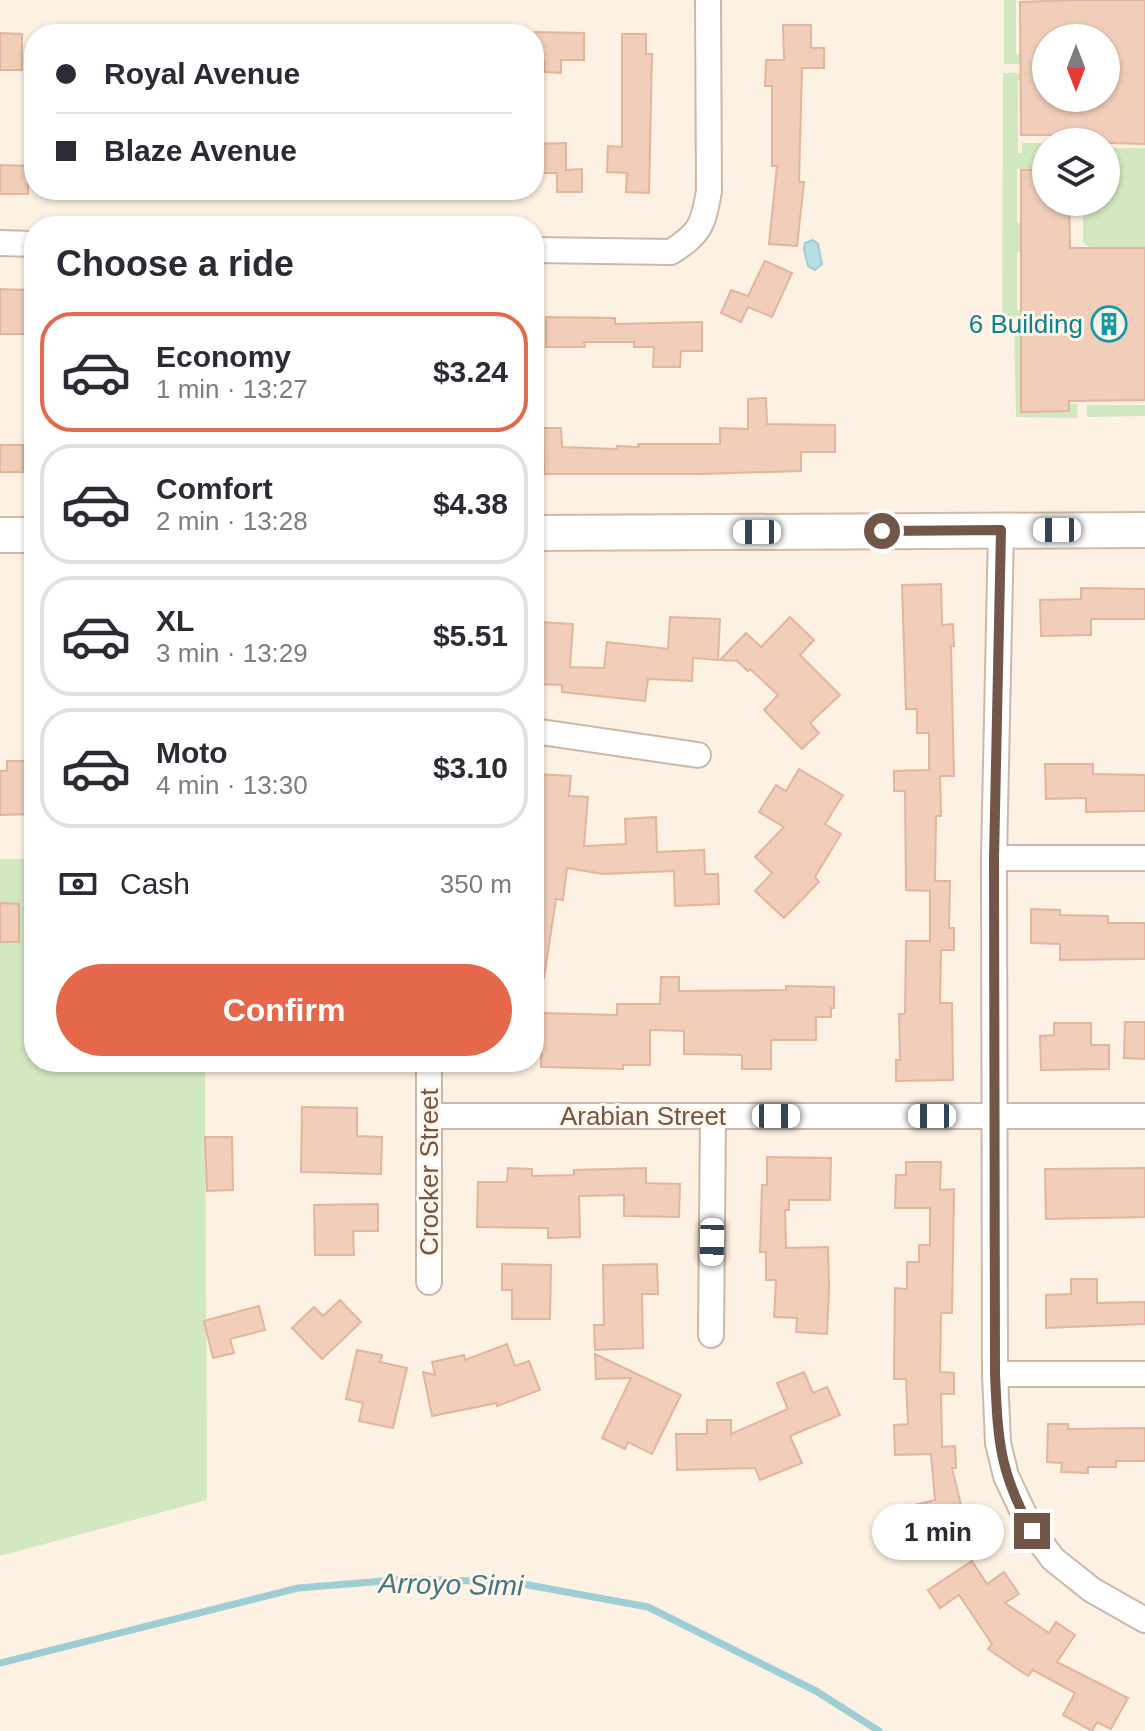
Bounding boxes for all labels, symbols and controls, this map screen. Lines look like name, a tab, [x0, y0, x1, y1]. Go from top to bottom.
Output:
north arrow	[1032, 24, 1120, 112]
map controls	[1032, 24, 1120, 216]
text: Royal Avenue	[104, 57, 300, 90]
button: layers	[1032, 128, 1120, 216]
text: Blaze Avenue	[104, 134, 297, 167]
text: Choose a ride	[56, 243, 294, 284]
building icon: 6 Building	[1090, 305, 1128, 343]
place label: 6 Building	[969, 309, 1083, 339]
icon: car	[60, 336, 132, 408]
text: Economy	[156, 340, 291, 373]
text: $3.24	[433, 355, 508, 388]
text: 1 min · 13:27	[156, 374, 308, 404]
icon: car	[60, 468, 132, 540]
text: Comfort	[156, 472, 273, 505]
text: $4.38	[433, 487, 508, 520]
text: 2 min · 13:28	[156, 506, 308, 536]
route start	[864, 513, 900, 549]
car	[1033, 518, 1081, 542]
car	[733, 520, 781, 544]
icon: car	[60, 600, 132, 672]
text: XL	[156, 604, 194, 637]
text: $5.51	[433, 619, 508, 652]
text: 3 min · 13:29	[156, 638, 308, 668]
icon: car	[60, 732, 132, 804]
text: Moto	[156, 736, 228, 769]
text: $3.10	[433, 751, 508, 784]
text: 4 min · 13:30	[156, 770, 308, 800]
icon: cash	[56, 862, 100, 906]
text: Cash	[120, 867, 190, 900]
text: 350 m	[440, 869, 512, 899]
button: Confirm	[56, 964, 512, 1056]
street label: Crocker Street	[414, 1087, 444, 1256]
street label: Arabian Street	[560, 1101, 727, 1131]
car	[752, 1104, 800, 1128]
car	[908, 1104, 956, 1128]
car	[700, 1218, 724, 1266]
callout: 1 min	[872, 1503, 1004, 1559]
route end	[1014, 1513, 1050, 1549]
text: 1 min	[904, 1517, 972, 1547]
water label: Arroyo Simi	[376, 1568, 524, 1601]

